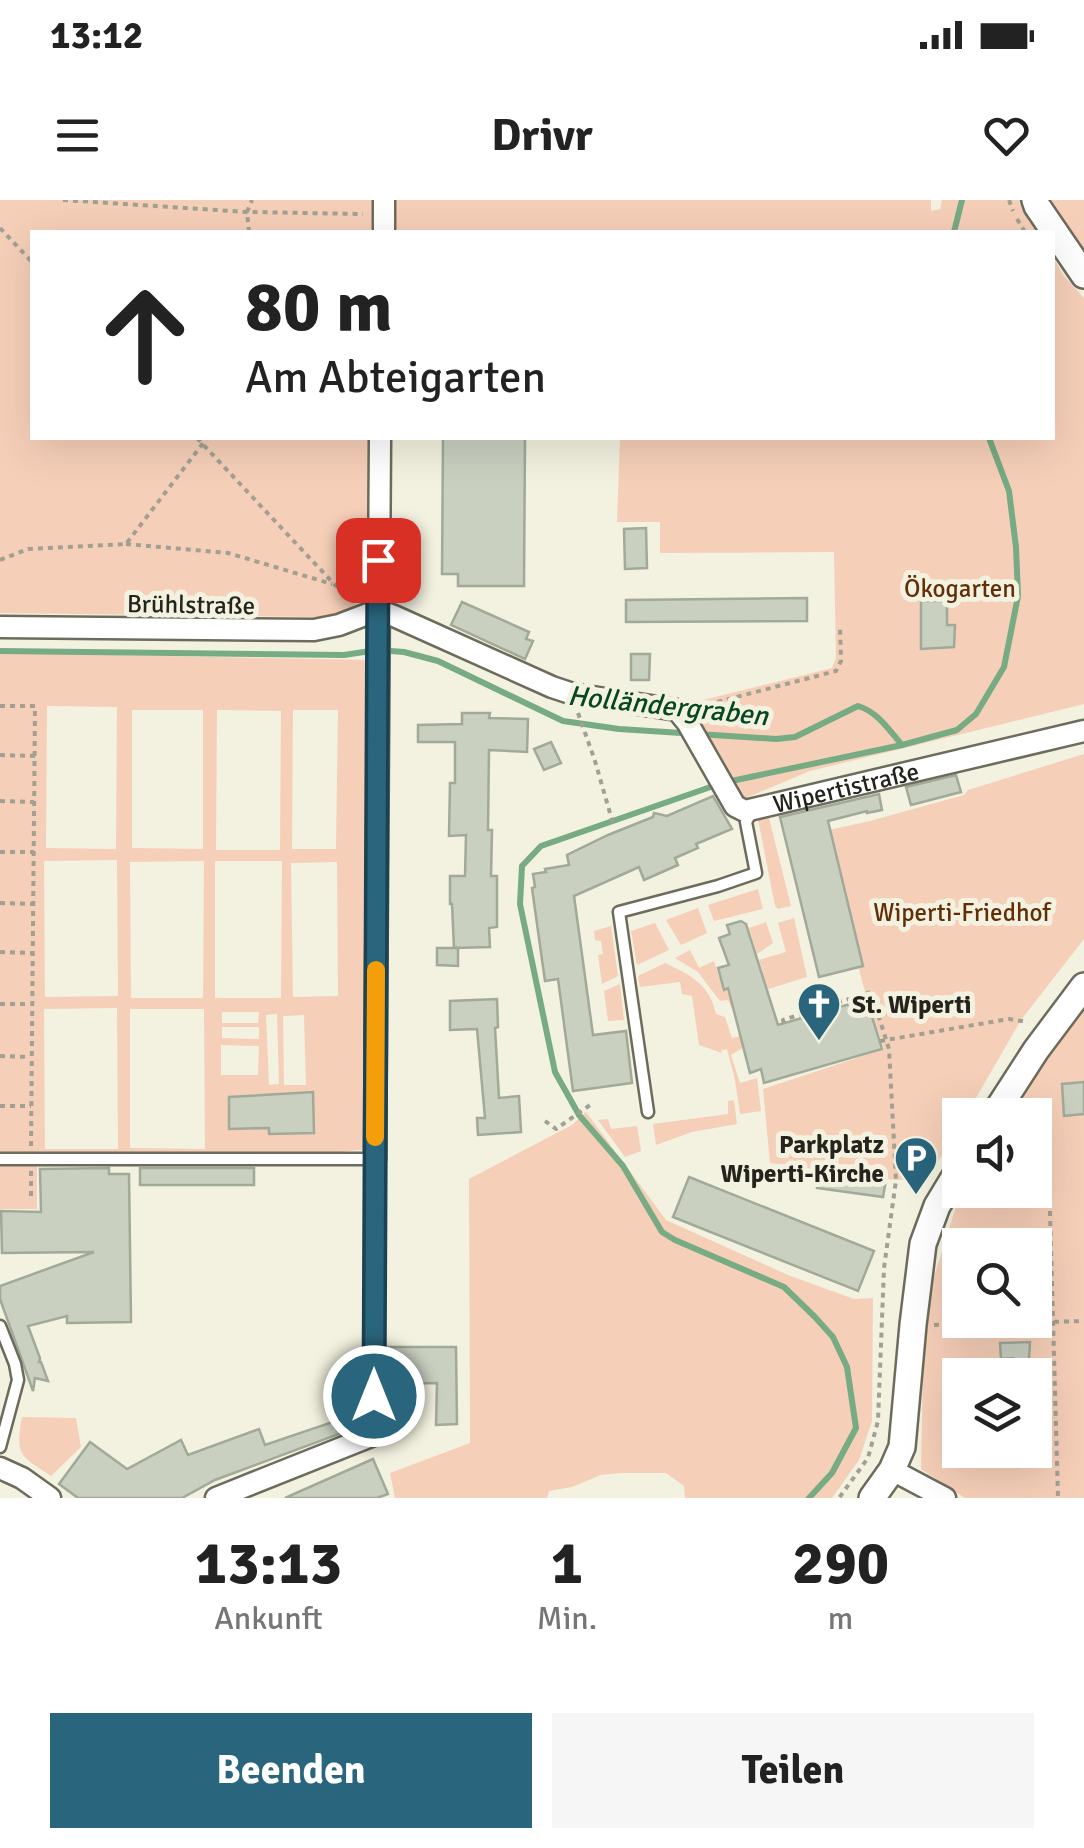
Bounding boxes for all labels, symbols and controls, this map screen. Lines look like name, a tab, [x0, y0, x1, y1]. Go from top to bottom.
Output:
text: 13:12	[50, 12, 143, 59]
icon: menu	[50, 108, 105, 163]
text: Drivr	[491, 108, 593, 163]
icon: heart	[979, 108, 1034, 163]
text: 80 m	[245, 264, 393, 350]
icon: ahead	[80, 270, 210, 400]
text: Am Abteigarten	[245, 350, 546, 405]
pin	[336, 518, 421, 603]
icon: arrive	[351, 533, 406, 588]
park label: Ökogarten	[904, 573, 1016, 604]
street label: Brühlstraße	[127, 588, 255, 621]
water label: Holländergraben	[566, 679, 770, 733]
street label: Wipertistraße	[770, 755, 922, 820]
park label: Wiperti-Friedhof	[873, 897, 1052, 928]
church icon: St. Wiperti	[796, 981, 842, 1042]
place label: St. Wiperti	[852, 989, 972, 1020]
map controls	[942, 1098, 1052, 1468]
button: sound	[942, 1098, 1052, 1208]
place label: Parkplatz Wiperti-Kirche	[721, 1129, 884, 1189]
parking icon: Parkplatz Wiperti-Kirche	[893, 1135, 939, 1196]
button: search	[942, 1228, 1052, 1338]
position arrow	[322, 1344, 426, 1448]
button: layers	[942, 1358, 1052, 1468]
text: 13:13	[195, 1527, 342, 1601]
text: 1	[551, 1527, 583, 1601]
text: 290	[792, 1527, 889, 1601]
text: Ankunft	[214, 1599, 323, 1638]
text: Min.	[537, 1599, 597, 1638]
text: m	[828, 1599, 853, 1638]
button: Beenden	[50, 1713, 532, 1828]
button: Teilen	[552, 1713, 1034, 1828]

